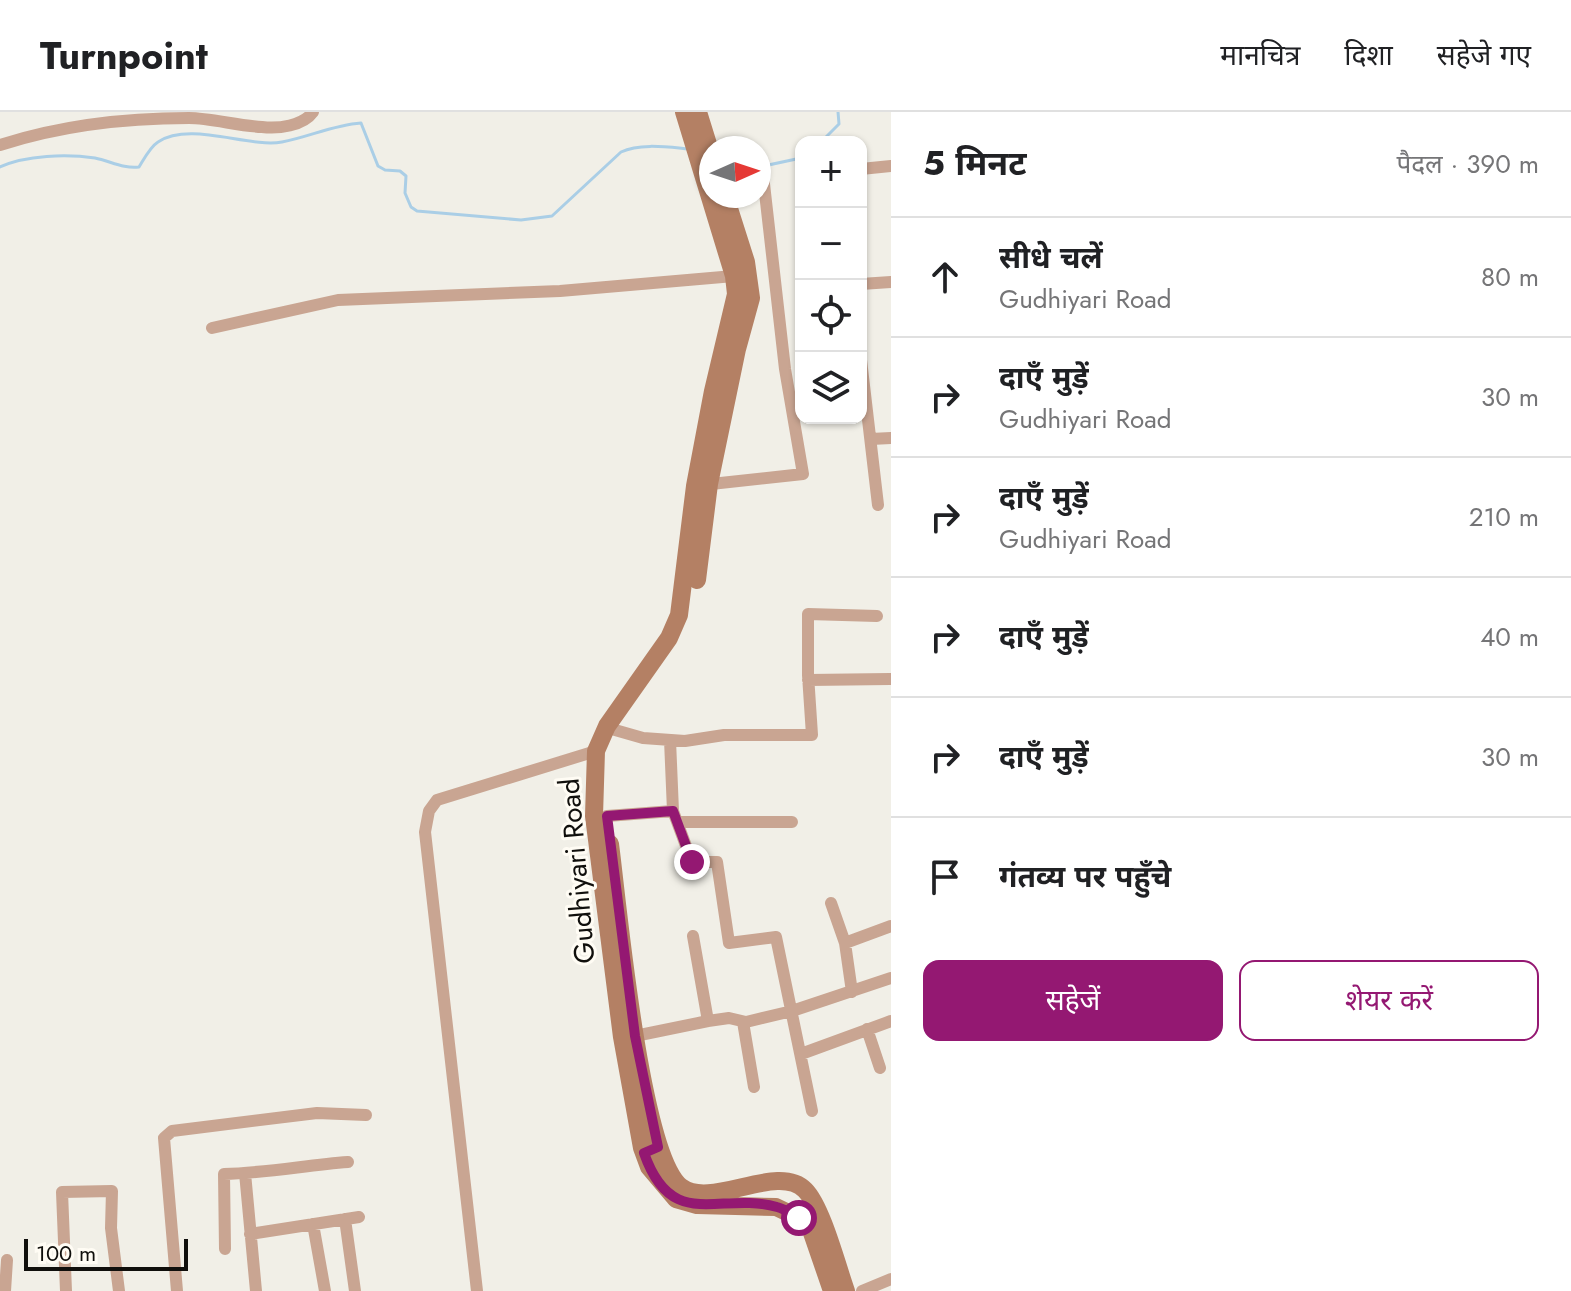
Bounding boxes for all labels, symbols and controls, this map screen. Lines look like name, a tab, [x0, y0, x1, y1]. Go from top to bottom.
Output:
text: Turnpoint	[40, 28, 208, 83]
text: मानचित्र	[1220, 35, 1300, 76]
text: दिशा	[1344, 35, 1393, 76]
text: सहेजे गए	[1437, 35, 1531, 76]
north arrow	[699, 136, 771, 208]
map controls	[795, 136, 867, 424]
button: +	[795, 136, 867, 208]
text: 5 मिनट	[923, 139, 1027, 188]
text: पैदल · 390 m	[1397, 145, 1539, 183]
button: −	[795, 208, 867, 280]
text: सीधे चलें	[999, 236, 1103, 279]
icon: ahead	[923, 255, 967, 299]
text: 80 m	[1481, 258, 1539, 296]
button: locate	[795, 280, 867, 352]
text: Gudhiyari Road	[999, 280, 1172, 318]
button: layers	[795, 352, 867, 424]
text: दाएँ मुड़ें	[999, 356, 1089, 399]
icon: right	[923, 375, 967, 419]
text: 30 m	[1481, 378, 1539, 416]
text: Gudhiyari Road	[999, 400, 1172, 438]
text: दाएँ मुड़ें	[999, 476, 1089, 519]
icon: right	[923, 495, 967, 539]
text: 210 m	[1469, 498, 1539, 536]
text: Gudhiyari Road	[999, 520, 1172, 558]
icon: right	[923, 615, 967, 659]
text: दाएँ मुड़ें	[999, 615, 1089, 658]
text: 40 m	[1480, 618, 1539, 656]
icon: right	[923, 735, 967, 779]
text: दाएँ मुड़ें	[999, 735, 1089, 778]
text: 30 m	[1481, 738, 1539, 776]
street label: Gudhiyari Road	[548, 777, 606, 965]
route end	[674, 844, 710, 880]
icon: arrive	[923, 855, 967, 899]
text: गंतव्य पर पहुँचे	[999, 855, 1171, 898]
button: सहेजें	[923, 960, 1223, 1041]
button: शेयर करें	[1239, 960, 1539, 1041]
route start	[781, 1200, 817, 1236]
scale bar	[24, 1235, 188, 1271]
text: 100 m	[36, 1237, 96, 1269]

